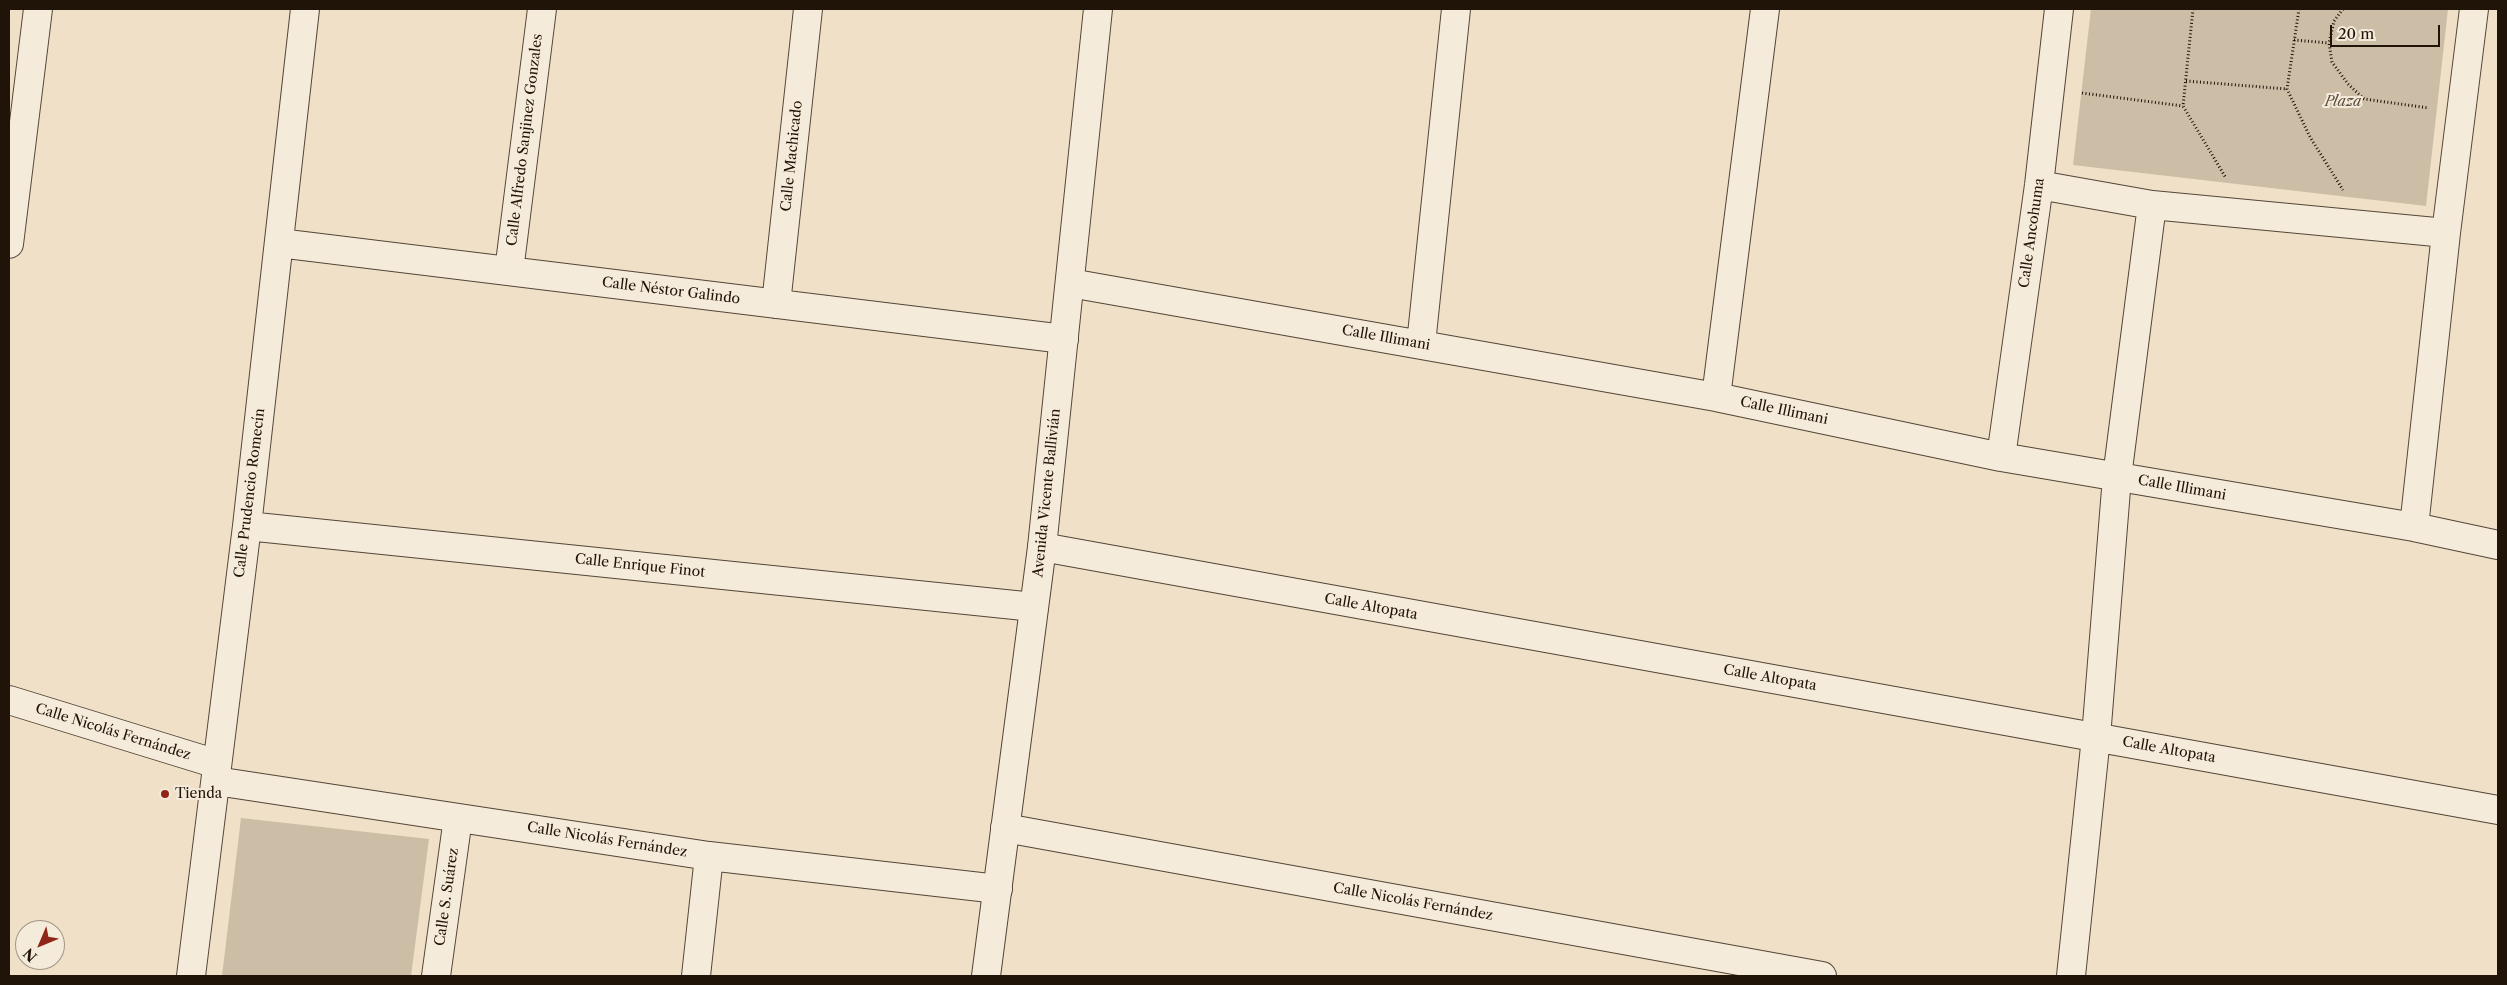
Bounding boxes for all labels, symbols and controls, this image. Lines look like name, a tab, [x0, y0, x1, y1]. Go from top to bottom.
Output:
scale bar	[2332, 15, 2442, 47]
text: 20 m	[2338, 24, 2374, 43]
street label: Calle Alfredo Sanjinez Gonzales	[504, 33, 546, 247]
park label: Plaza	[2325, 94, 2361, 110]
street label: Calle Machicado	[778, 100, 806, 212]
street label: Calle Ancohuma	[2016, 177, 2048, 289]
street label: Calle Néstor Galindo	[601, 274, 741, 308]
street label: Calle Illimani	[1341, 322, 1431, 354]
street label: Calle Illimani	[1739, 393, 1829, 429]
street label: Calle Prudencio Romecín	[231, 407, 269, 579]
street label: Avenida Vicente Ballivián	[1030, 408, 1064, 578]
street label: Calle Illimani	[2137, 472, 2227, 504]
street label: Calle Enrique Finot	[574, 551, 706, 581]
street label: Calle Altopata	[1323, 591, 1419, 623]
street label: Calle Altopata	[1722, 662, 1818, 694]
street label: Calle Nicolás Fernández	[33, 700, 193, 764]
street label: Calle Altopata	[2121, 734, 2217, 766]
place label: Tienda	[175, 786, 222, 802]
marker: Tienda	[159, 788, 171, 800]
street label: Calle Nicolás Fernández	[526, 819, 688, 861]
street label: Calle S. Suárez	[432, 847, 462, 947]
street label: Calle Nicolás Fernández	[1332, 880, 1494, 924]
north arrow	[15, 920, 65, 970]
text: N	[19, 944, 41, 966]

